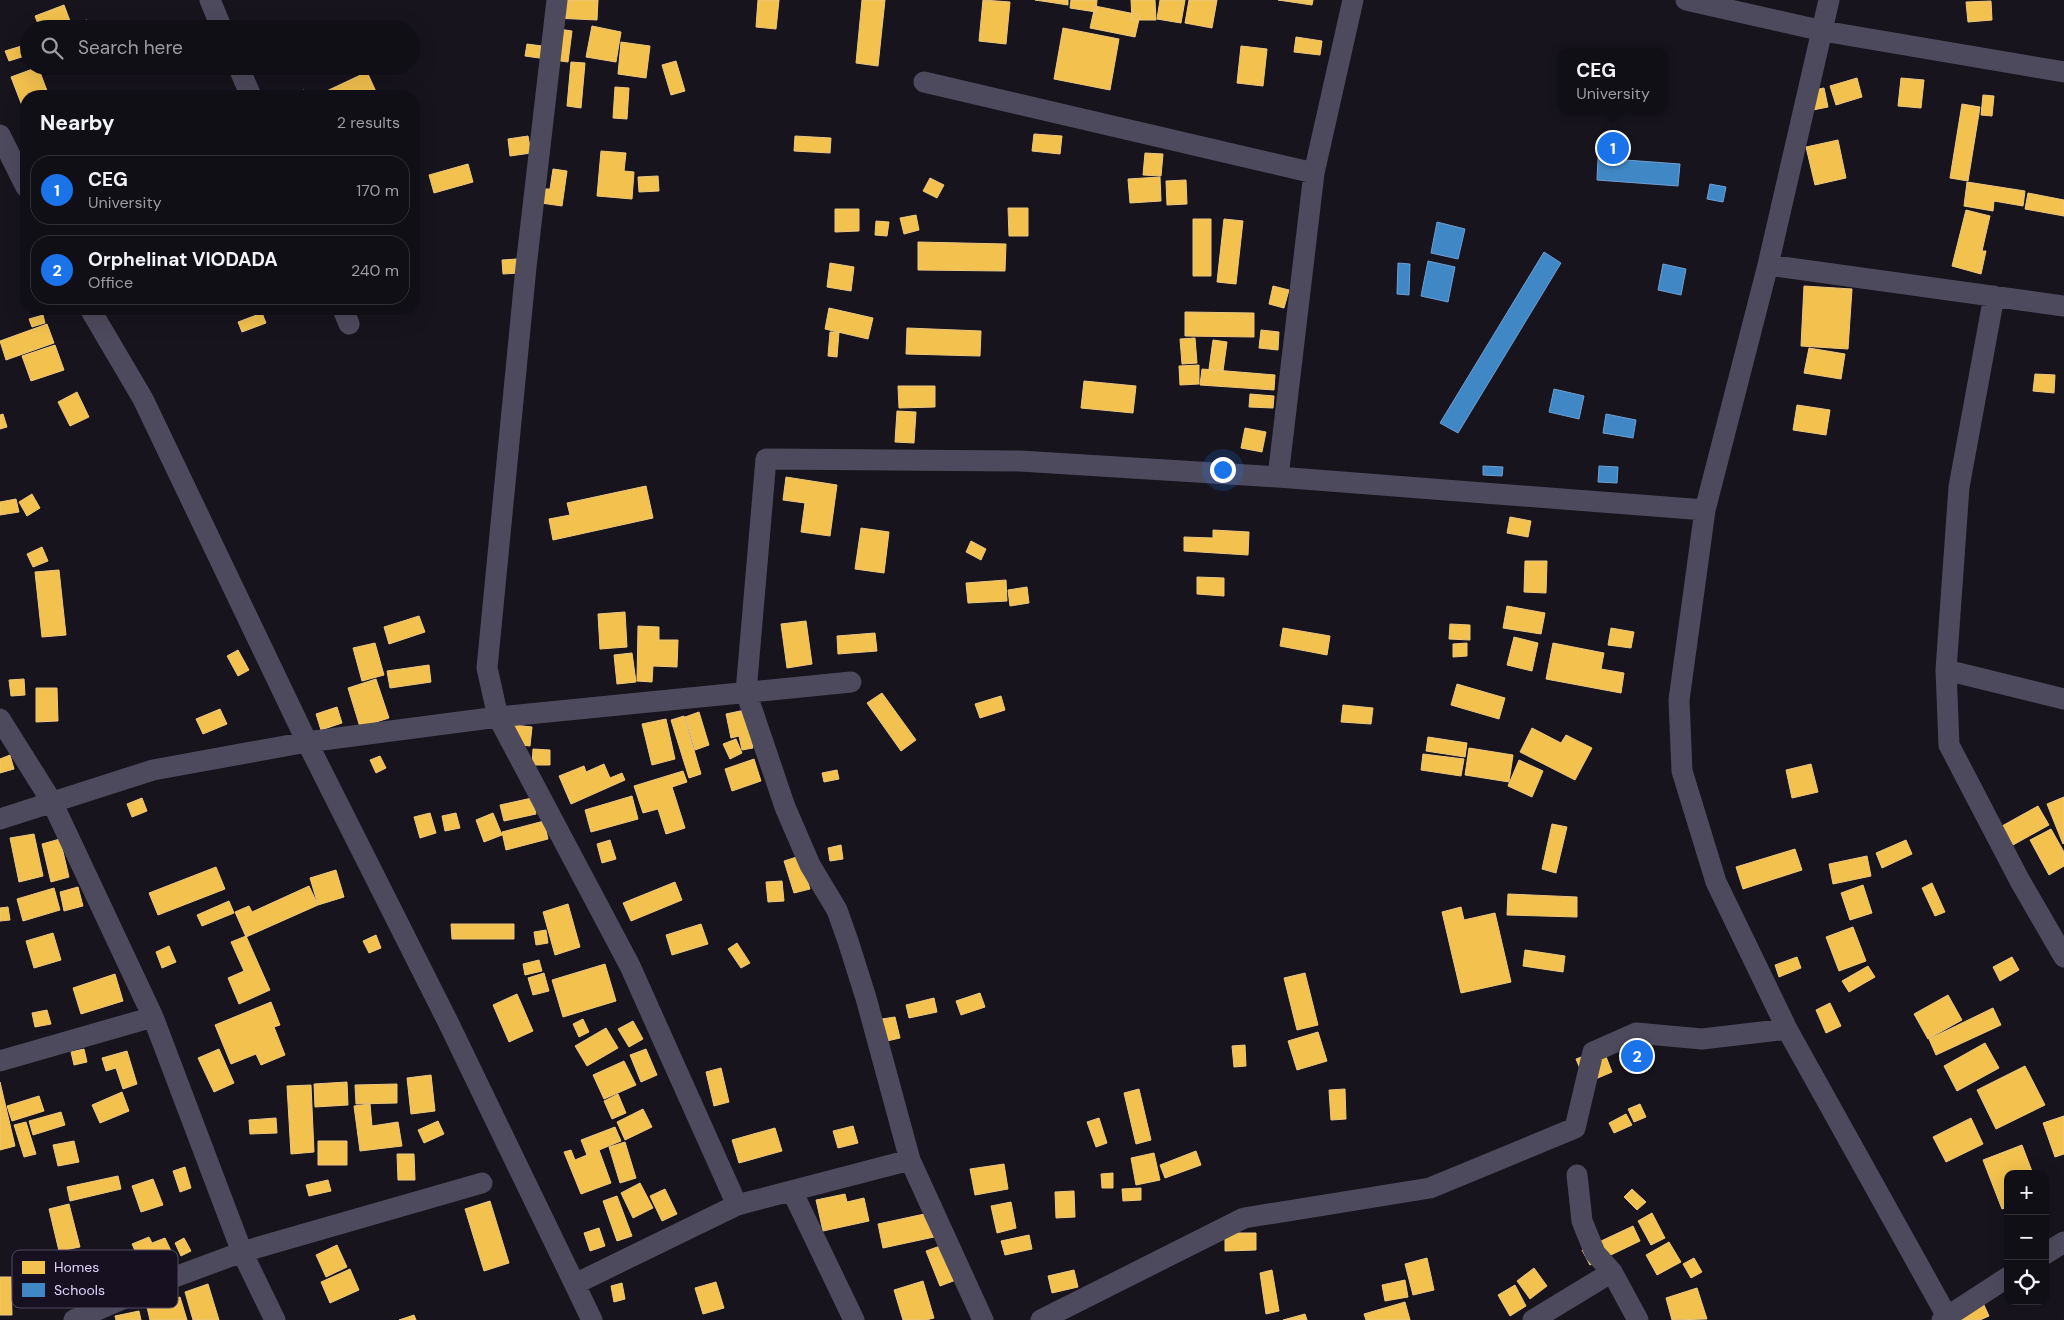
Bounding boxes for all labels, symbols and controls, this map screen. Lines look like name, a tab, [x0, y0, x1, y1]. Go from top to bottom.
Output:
search box	[20, 20, 420, 75]
icon: search	[38, 34, 66, 62]
text: Search here	[78, 35, 183, 60]
popup	[1558, 48, 1668, 113]
text: CEG	[1576, 58, 1616, 83]
text: University	[1576, 83, 1650, 104]
text: Nearby	[40, 109, 114, 137]
text: 2 results	[337, 112, 400, 133]
pin: 1	[1597, 129, 1629, 167]
text: CEG	[88, 167, 128, 192]
text: 1	[54, 180, 60, 201]
text: 170 m	[356, 180, 399, 201]
text: University	[88, 192, 162, 213]
text: Orphelinat VIODADA	[88, 247, 278, 272]
text: 2	[52, 260, 62, 281]
text: 240 m	[351, 260, 399, 281]
text: Office	[88, 272, 133, 293]
your location	[1210, 457, 1236, 483]
pin: 2	[1621, 1037, 1653, 1075]
map controls	[2004, 1170, 2049, 1305]
button: +	[2004, 1170, 2049, 1215]
button: −	[2004, 1215, 2049, 1260]
legend	[12, 1250, 178, 1308]
text: Homes	[54, 1258, 99, 1276]
button: locate	[2004, 1260, 2049, 1305]
text: Schools	[54, 1281, 105, 1299]

